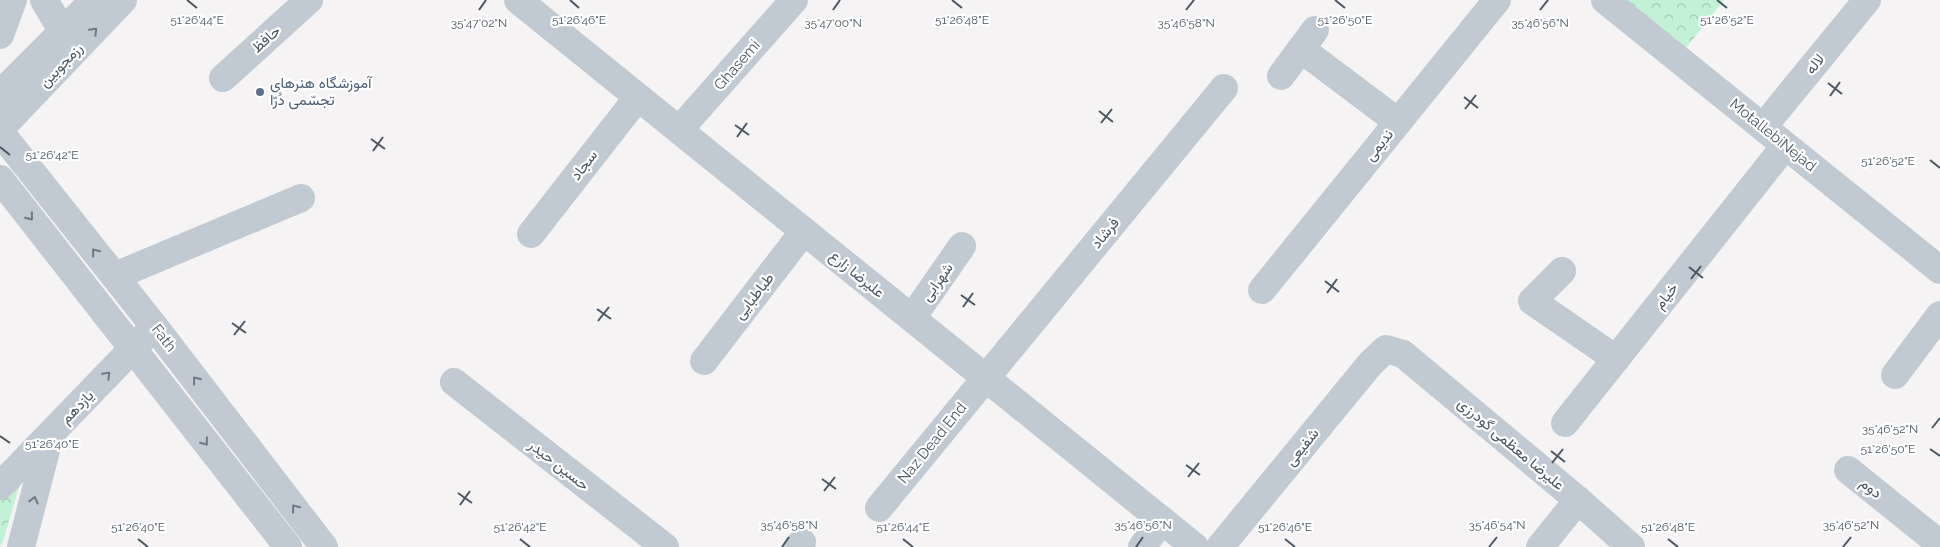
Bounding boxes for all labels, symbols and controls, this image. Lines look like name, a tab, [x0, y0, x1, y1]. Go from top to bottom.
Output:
text: 51°26'44"E	[170, 13, 224, 27]
text: 51°26'46"E	[552, 13, 606, 27]
text: 51°26'48"E	[935, 13, 989, 27]
text: 51°26'50"E	[1318, 13, 1372, 27]
text: 51°26'52"E	[1700, 13, 1754, 27]
text: 35°47'02"N	[451, 16, 507, 30]
text: 35°47'00"N	[804, 16, 862, 30]
text: 35°46'58"N	[1157, 16, 1215, 30]
text: 35°46'56"N	[1511, 16, 1569, 30]
street label: حافظ	[248, 22, 284, 56]
one-way arrow	[88, 27, 97, 36]
street label: Ghasemi	[710, 36, 764, 94]
street label: رزمجوبین	[35, 39, 87, 92]
street label: لاله	[1802, 50, 1828, 78]
place label: آموزشگاه هنرهای تجسّمی دُرّا	[270, 74, 373, 110]
marker: آموزشگاه هنرهای تجسّمی دُرّا	[254, 86, 266, 98]
street label: MotallebiNejad	[1726, 95, 1820, 175]
street label: ندیمی	[1361, 126, 1398, 165]
street label: سجاد	[567, 146, 601, 184]
text: 51°26'42"E	[25, 148, 79, 162]
text: 51°26'52"E	[1861, 154, 1915, 168]
one-way arrow	[24, 211, 33, 221]
street label: فرشاد	[1087, 214, 1123, 252]
street label: علیرضا زارع	[825, 246, 888, 303]
one-way arrow	[93, 249, 101, 258]
street label: شهرابی	[917, 259, 958, 305]
street label: طباطبایی	[730, 269, 779, 324]
street label: خیام	[1650, 279, 1683, 313]
street label: Fath	[148, 321, 180, 355]
one-way arrow	[101, 372, 110, 381]
one-way arrow	[193, 377, 201, 386]
street label: یازدهم	[57, 386, 98, 428]
street label: علیرضا معظمی گودرزی	[1453, 394, 1568, 495]
street label: Naz Dead End	[894, 399, 970, 487]
text: 35°46'52"N	[1862, 422, 1918, 436]
street label: شفیعی	[1281, 424, 1323, 470]
street label: حسین حیدر	[524, 435, 593, 495]
one-way arrow	[200, 436, 208, 445]
text: 51°26'40"E	[25, 437, 79, 451]
text: 51°26'50"E	[1861, 442, 1915, 456]
street label: دوم	[1856, 474, 1886, 503]
one-way arrow	[28, 496, 39, 505]
one-way arrow	[292, 505, 300, 514]
text: 35°46'58"N	[760, 518, 818, 532]
text: 35°46'56"N	[1114, 518, 1172, 532]
text: 35°46'54"N	[1469, 518, 1525, 532]
text: 35°46'52"N	[1823, 518, 1879, 532]
text: 51°26'40"E	[111, 520, 165, 534]
text: 51°26'42"E	[493, 520, 547, 534]
text: 51°26'44"E	[876, 520, 930, 534]
text: 51°26'46"E	[1258, 520, 1312, 534]
text: 51°26'48"E	[1641, 520, 1695, 534]

